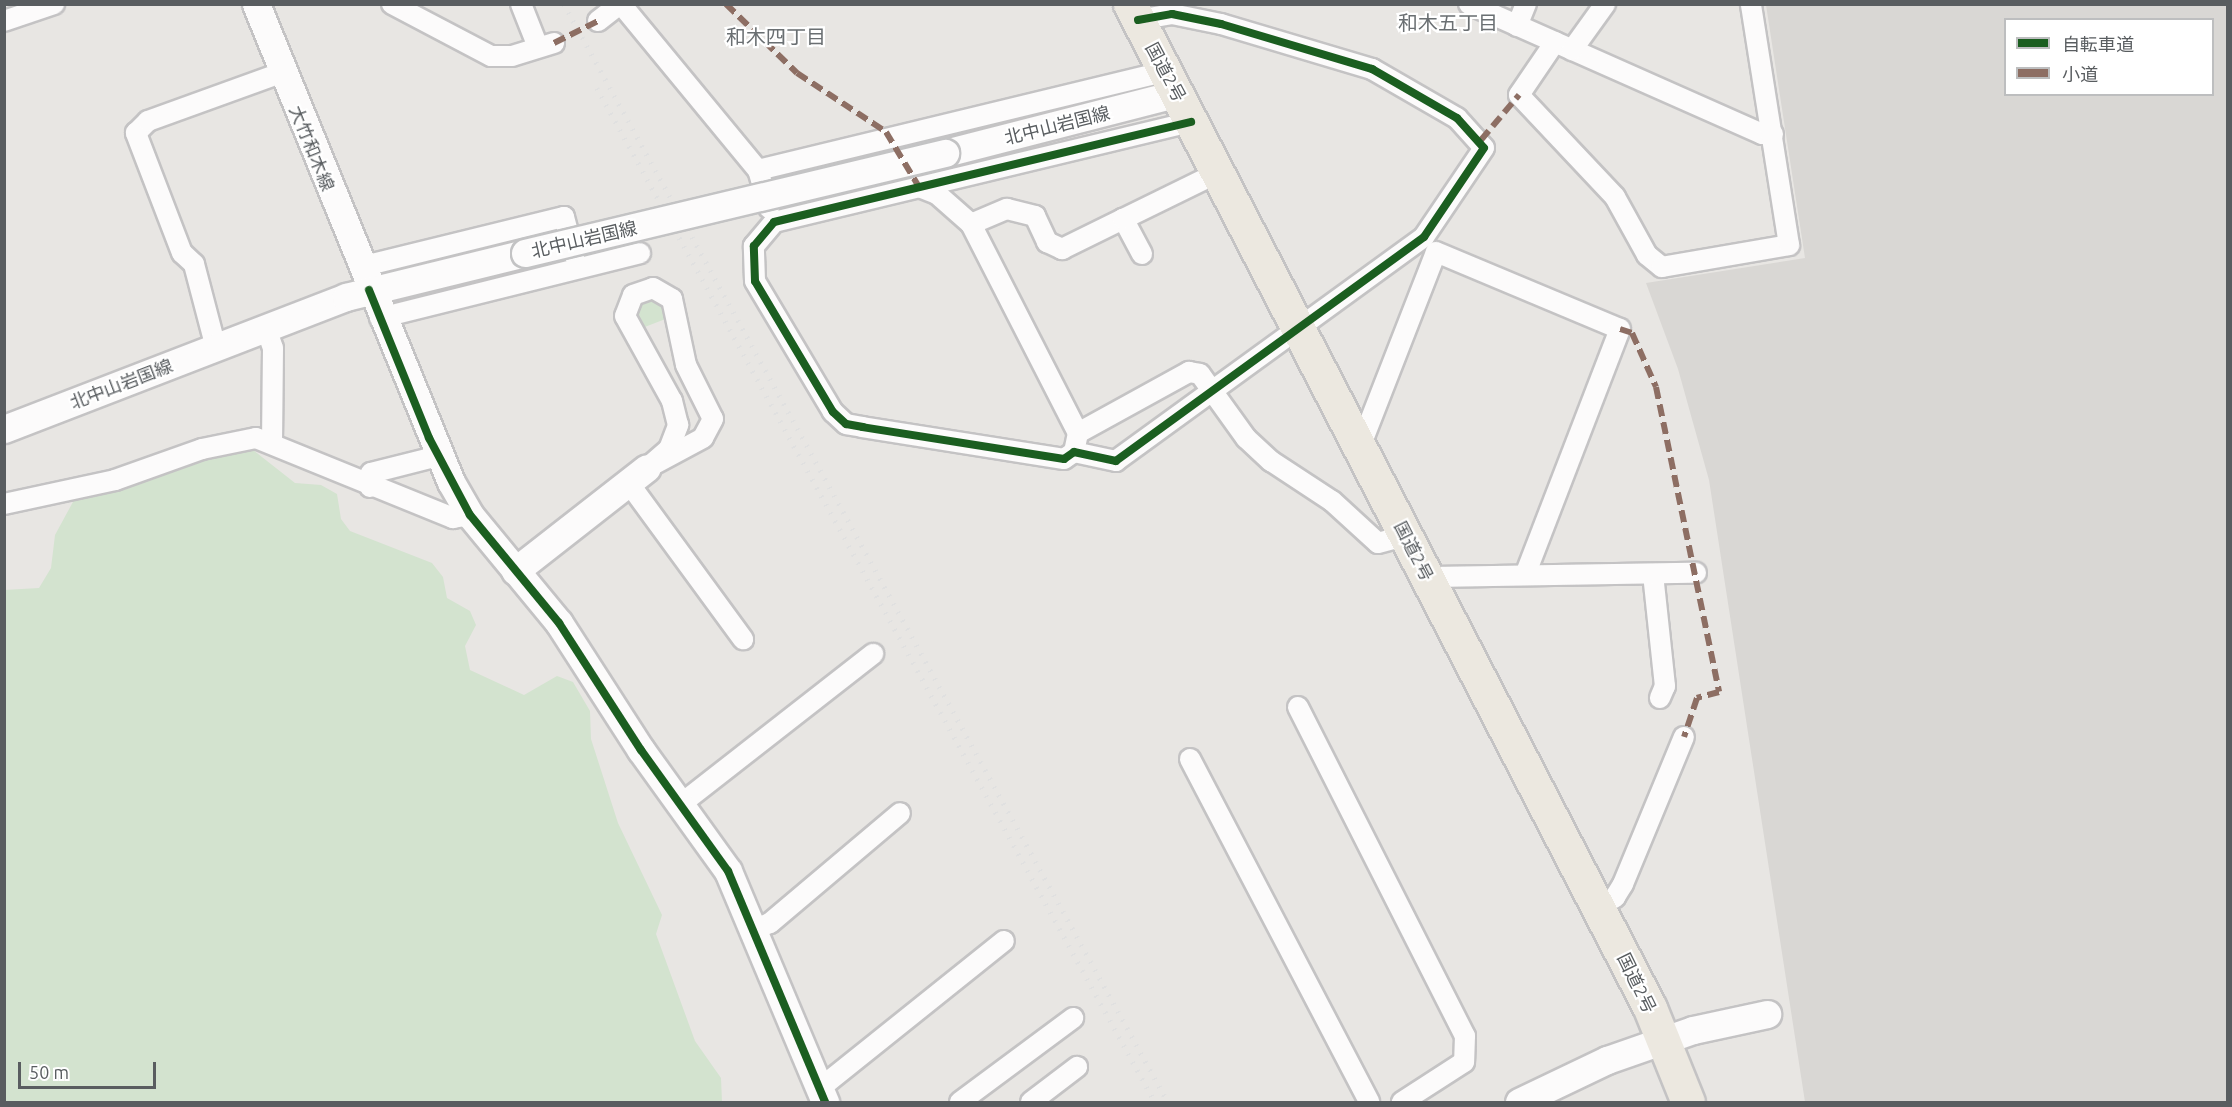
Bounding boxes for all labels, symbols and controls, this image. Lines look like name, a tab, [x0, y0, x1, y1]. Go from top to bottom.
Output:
district label: 和木五丁目	[1398, 10, 1498, 34]
legend	[2004, 18, 2214, 96]
district label: 和木四丁目	[726, 24, 826, 48]
text: 自転車道	[2062, 34, 2134, 54]
street label: 国道2号	[1141, 39, 1191, 105]
text: 小道	[2062, 64, 2098, 84]
street label: 北中山岩国線	[1002, 101, 1112, 149]
street label: 大竹和木線	[285, 102, 339, 194]
street label: 北中山岩国線	[529, 216, 639, 262]
street label: 北中山岩国線	[67, 355, 175, 413]
street label: 国道2号	[1390, 518, 1438, 584]
street label: 国道2号	[1613, 949, 1661, 1017]
scale bar	[21, 1050, 159, 1088]
text: 50 m	[29, 1062, 69, 1082]

